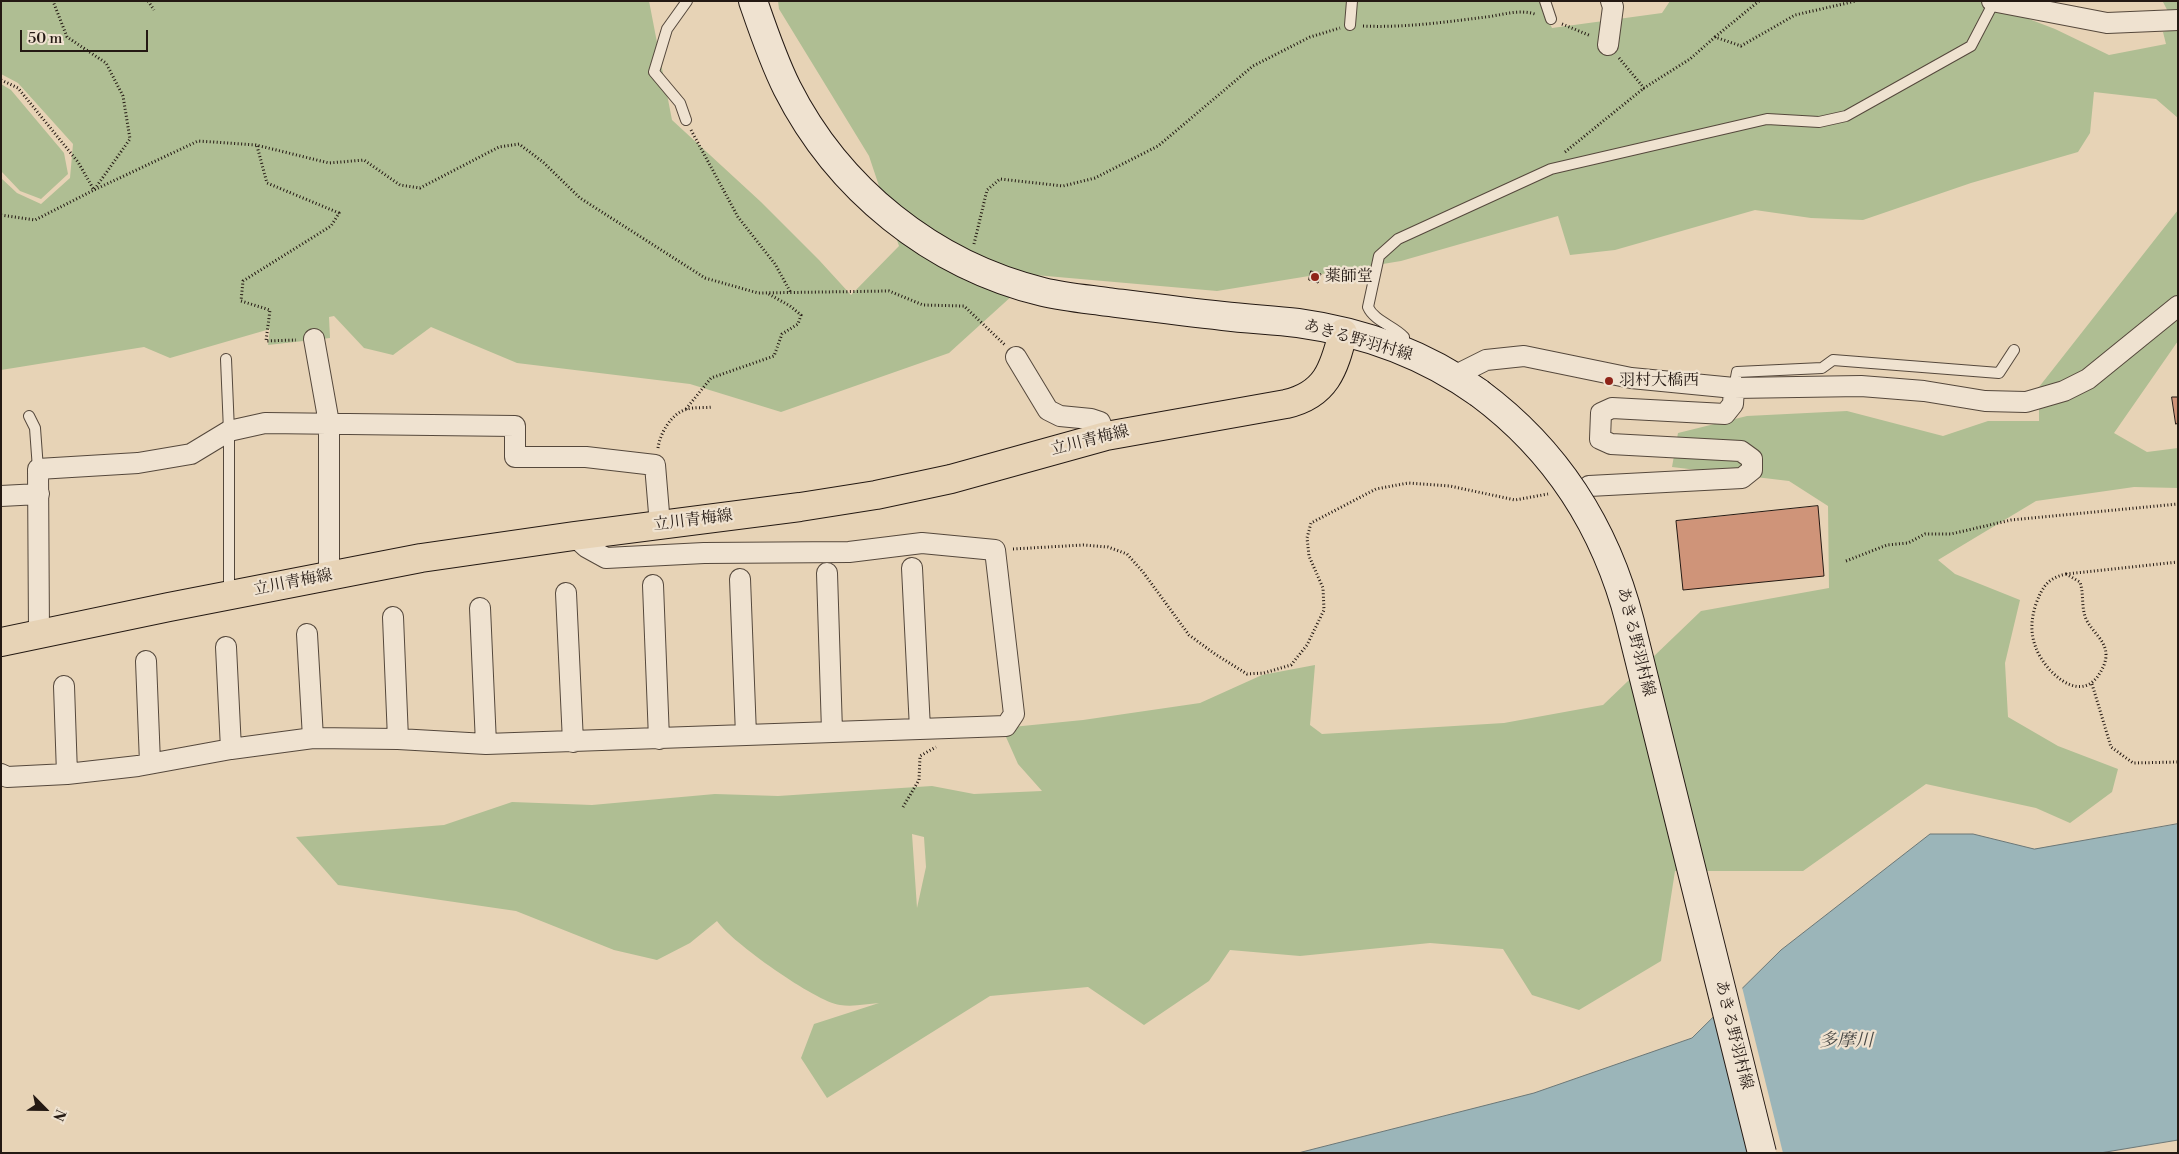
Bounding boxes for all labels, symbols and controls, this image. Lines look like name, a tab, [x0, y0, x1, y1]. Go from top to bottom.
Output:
scale bar	[22, 20, 150, 52]
text: 50 m	[28, 29, 62, 48]
place label: 薬師堂	[1325, 267, 1373, 287]
marker: 薬師堂	[1309, 271, 1321, 283]
street label: あきる野羽村線	[1302, 316, 1414, 366]
place label: 羽村大橋西	[1619, 371, 1699, 391]
marker: 羽村大橋西	[1603, 375, 1615, 387]
street label: 立川青梅線	[1049, 422, 1131, 460]
street label: 立川青梅線	[652, 507, 734, 535]
street label: 立川青梅線	[252, 566, 334, 600]
street label: あきる野羽村線	[1612, 585, 1658, 699]
street label: あきる野羽村線	[1710, 978, 1756, 1092]
water label: 多摩川	[1819, 1031, 1873, 1053]
north arrow	[20, 1084, 70, 1134]
text: N	[48, 1106, 69, 1123]

